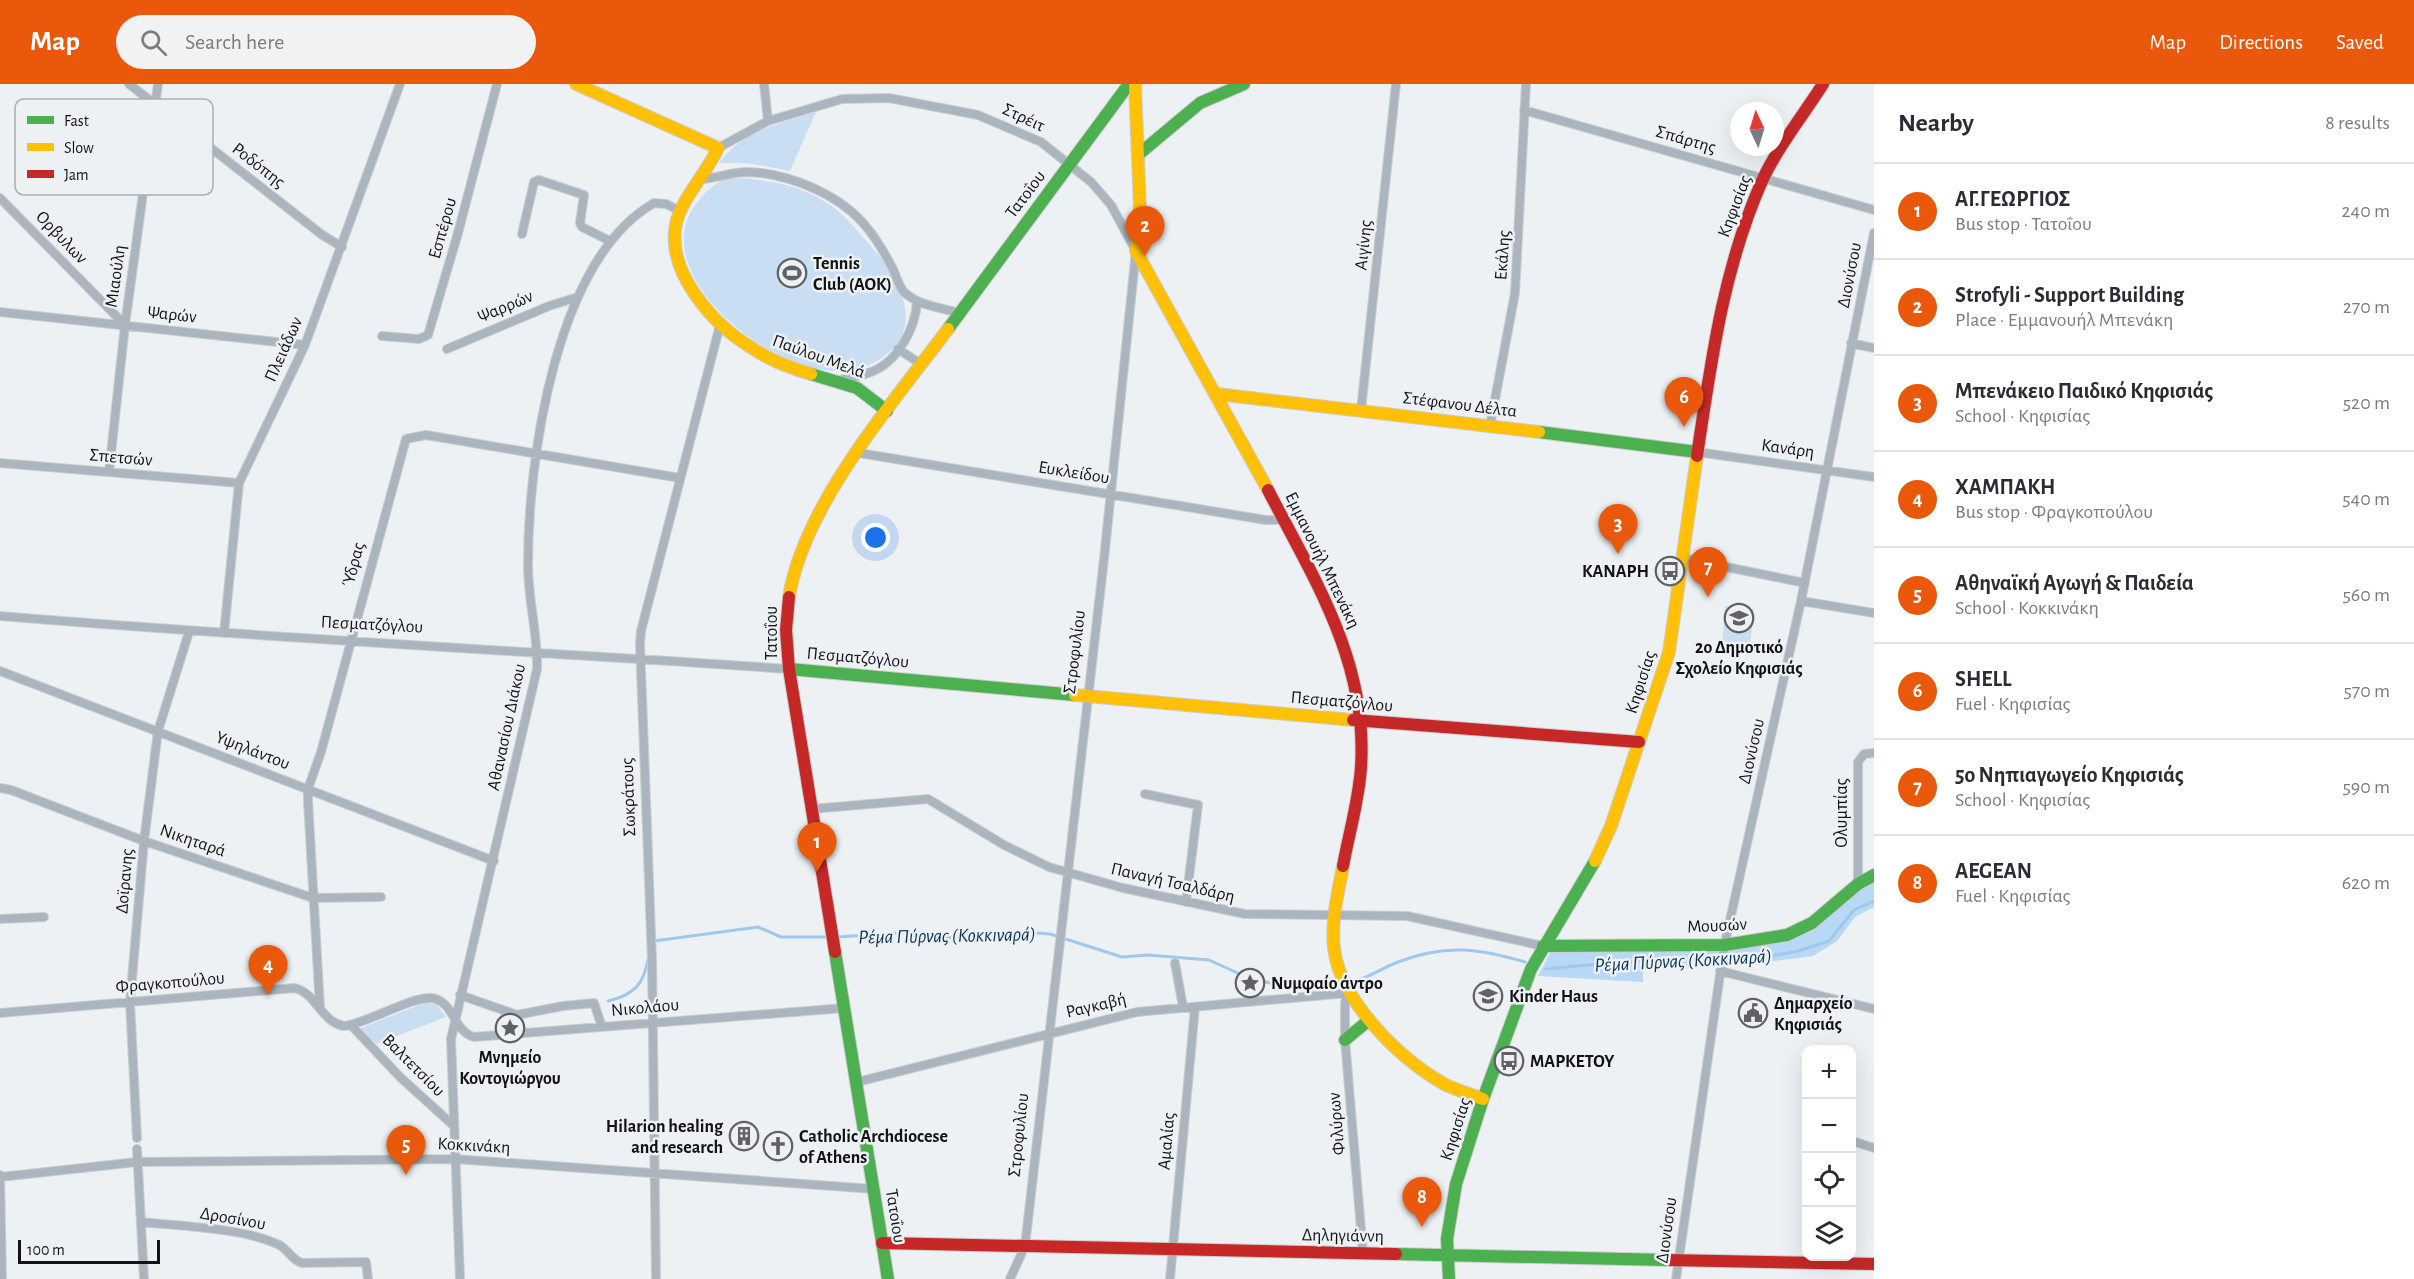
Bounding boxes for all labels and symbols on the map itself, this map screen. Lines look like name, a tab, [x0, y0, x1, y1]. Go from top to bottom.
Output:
legend	[15, 99, 213, 195]
street label: Στρέιτ	[1000, 100, 1048, 135]
north arrow	[1730, 102, 1784, 156]
text: Fast	[64, 113, 89, 129]
street label: Σπάρτης	[1654, 123, 1718, 157]
text: Slow	[64, 140, 94, 156]
street label: Ροδόπης	[229, 140, 288, 192]
text: Jam	[64, 167, 89, 183]
street label: Τατοΐου	[1002, 167, 1049, 222]
street label: Κηφισίας	[1714, 172, 1755, 240]
street label: Εσπέρου	[426, 196, 460, 261]
pin: 2	[1126, 206, 1164, 256]
street label: Ορβυλων	[32, 208, 91, 268]
street label: Αιγίνης	[1351, 219, 1376, 271]
street label: Εκάλης	[1492, 229, 1514, 281]
street label: Διονύσου	[1835, 241, 1865, 310]
street label: Μιαούλη	[103, 244, 129, 309]
place label: Tennis Club (AOK)	[813, 255, 892, 294]
sports icon: Tennis Club (AOK)	[776, 257, 808, 289]
street label: Ψαρρών	[475, 287, 536, 327]
street label: Ψαρών	[146, 303, 198, 327]
street label: Πλειάδων	[262, 314, 306, 385]
street label: Παύλου Μελά	[770, 332, 867, 382]
pin: 6	[1664, 378, 1704, 427]
street label: Στέφανου Δέλτα	[1402, 389, 1518, 421]
street label: Κανάρη	[1760, 436, 1816, 462]
street label: Σπετσών	[89, 446, 154, 470]
street label: Ευκλείδου	[1037, 458, 1111, 487]
street label: Εμμανουήλ Μπενάκη	[1281, 489, 1363, 631]
pin: 3	[1598, 504, 1638, 554]
your location	[861, 523, 890, 552]
street label: Ύδρας	[339, 540, 368, 588]
pin: 7	[1688, 548, 1728, 597]
bus stop icon: ΚΑΝΑΡΗ	[1654, 555, 1686, 587]
place label: ΚΑΝΑΡΗ	[1582, 563, 1649, 581]
school or university icon: 2ο Δημοτικό Σχολείο Κηφισιάς	[1723, 602, 1755, 634]
street label: Τατοΐου	[763, 606, 781, 660]
street label: Στροφυλίου	[1060, 609, 1089, 695]
street label: Πεσματζόγλου	[320, 613, 424, 637]
place label: 2ο Δημοτικό Σχολείο Κηφισιάς	[1675, 638, 1803, 678]
street label: Πεσματζόγλου	[806, 645, 910, 671]
street label: Κηφισίας	[1621, 648, 1660, 716]
street label: Αθανασίου Διάκου	[484, 662, 529, 792]
street label: Πεσματζόγλου	[1290, 689, 1394, 715]
street label: Διονύσου	[1736, 717, 1768, 786]
street label: Υψηλάντου	[213, 729, 292, 773]
street label: Σωκράτους	[619, 757, 639, 837]
street label: Ολυμπίας	[1832, 778, 1851, 848]
street label: Νικηταρά	[157, 821, 228, 861]
pin: 1	[798, 822, 836, 872]
street label: Δοϊρανης	[113, 848, 137, 914]
street label: Παναγή Τσαλδάρη	[1109, 860, 1236, 906]
street label: Μουσών	[1687, 915, 1748, 937]
water label: Ρέμα Πύρνας (Κοκκιναρά)	[858, 924, 1036, 948]
pin: 4	[248, 946, 288, 995]
water label: Ρέμα Πύρνας (Κοκκιναρά)	[1594, 946, 1772, 976]
place icon: Νυμφαίο άντρο	[1234, 967, 1266, 999]
street label: Φραγκοπούλου	[115, 969, 225, 997]
place label: Νυμφαίο άντρο	[1271, 974, 1383, 993]
school or university icon: Kinder Haus	[1472, 980, 1504, 1012]
place label: Kinder Haus	[1509, 988, 1598, 1006]
street label: Ραγκαβή	[1064, 990, 1128, 1022]
place label: Δημαρχείο Κηφισιάς	[1774, 994, 1853, 1034]
street label: Νικολάου	[610, 996, 680, 1020]
public building icon: Δημαρχείο Κηφισιάς	[1737, 997, 1769, 1029]
place icon: Μνημείο Κοντογιώργου	[494, 1012, 526, 1044]
street label: Βαλτετσίου	[379, 1030, 449, 1100]
bus stop icon: ΜΑΡΚΕΤΟΥ	[1493, 1045, 1525, 1077]
place label: Μνημείο Κοντογιώργου	[459, 1048, 561, 1088]
place label: ΜΑΡΚΕΤΟΥ	[1530, 1053, 1615, 1071]
street label: Φιλύρων	[1325, 1091, 1349, 1156]
street label: Στροφυλίου	[1005, 1092, 1032, 1178]
street label: Κηφισίας	[1436, 1095, 1475, 1163]
street label: Αμαλίας	[1155, 1111, 1178, 1171]
place label: Hilarion healing and research	[606, 1118, 724, 1157]
building icon: Hilarion healing and research	[728, 1120, 760, 1152]
pin: 5	[386, 1126, 426, 1175]
place label: Catholic Archdiocese of Athens	[799, 1128, 948, 1167]
church icon: Catholic Archdiocese of Athens	[762, 1130, 794, 1162]
street label: Κοκκινάκη	[437, 1135, 511, 1157]
pin: 8	[1402, 1178, 1442, 1227]
street label: Τατοΐου	[882, 1188, 908, 1244]
street label: Διονύσου	[1653, 1196, 1681, 1264]
street label: Δροσίνου	[199, 1203, 267, 1234]
street label: Δηληγιάννη	[1302, 1226, 1384, 1246]
scale bar	[18, 1237, 160, 1264]

